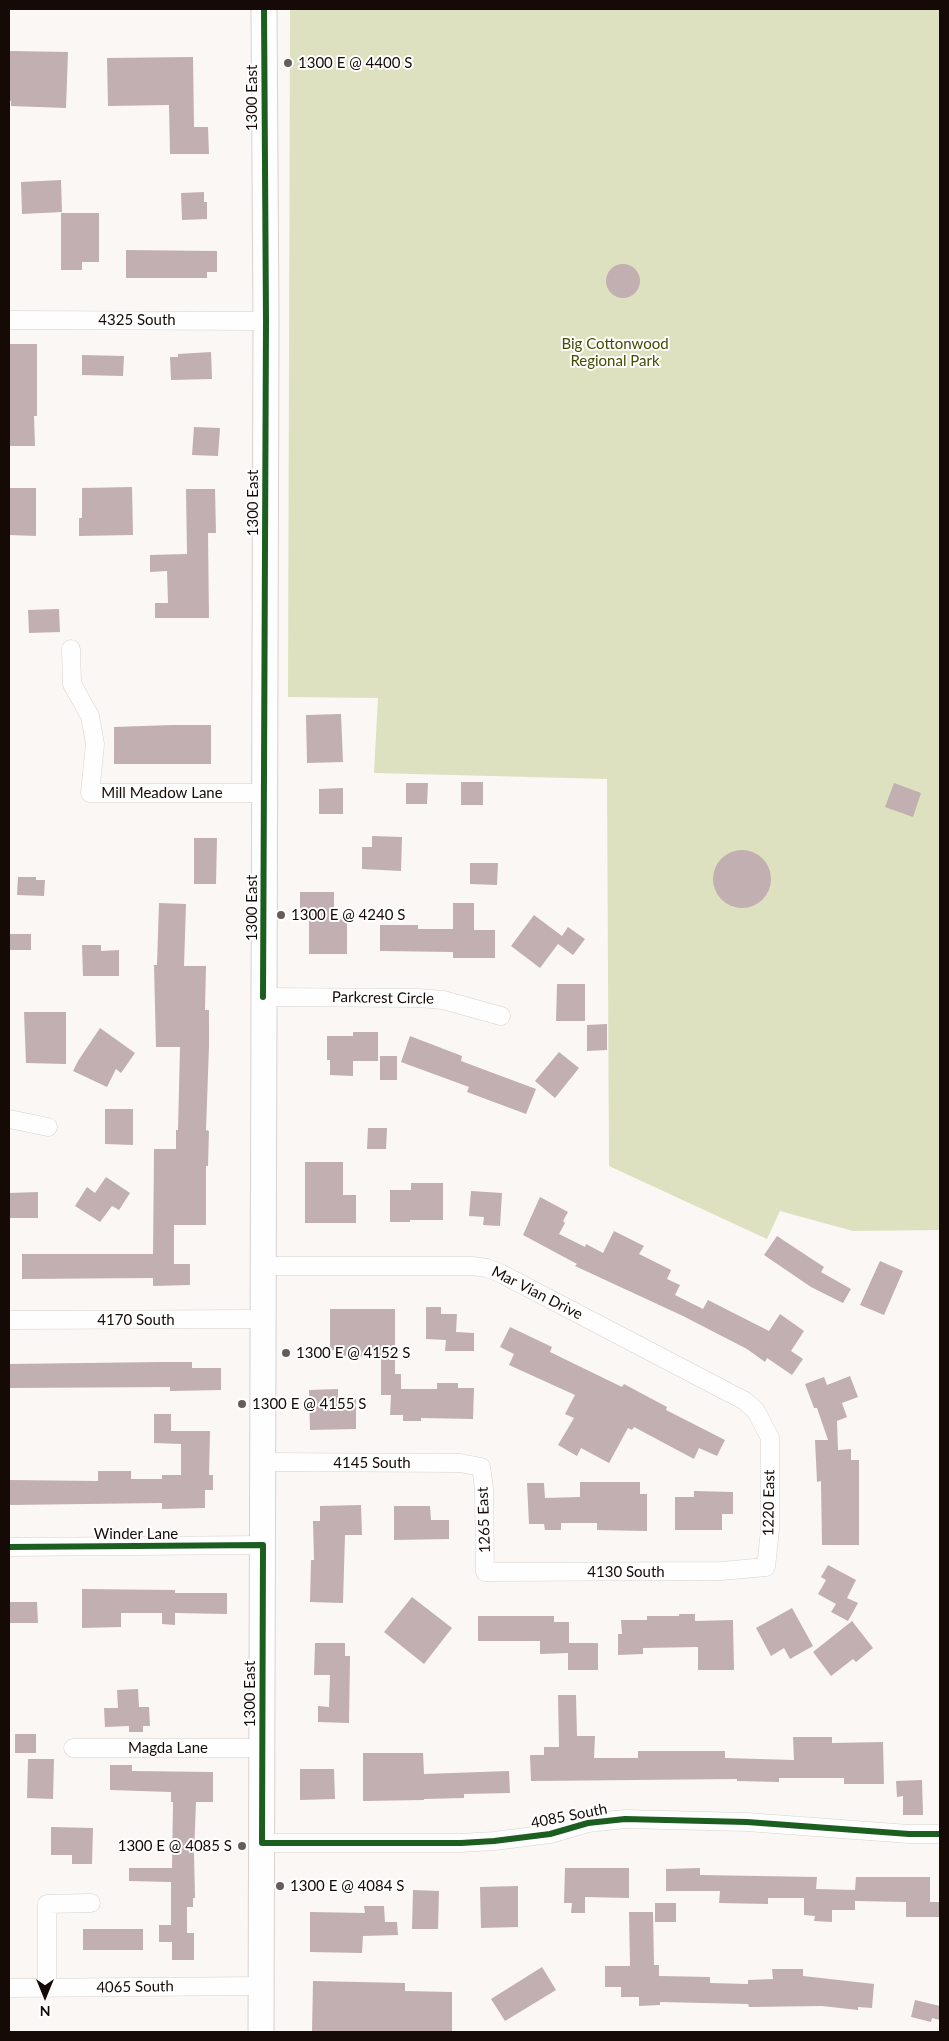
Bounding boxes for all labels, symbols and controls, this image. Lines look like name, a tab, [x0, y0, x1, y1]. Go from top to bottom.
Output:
place label: 1300 E @ 4400 S	[298, 54, 412, 72]
marker: 1300 E @ 4400 S	[282, 57, 294, 69]
street label: 1300 East	[243, 65, 261, 131]
street label: 4325 South	[98, 311, 176, 329]
park label: Big Cottonwood Regional Park	[561, 335, 669, 370]
street label: 1300 East	[244, 470, 262, 536]
street label: Mill Meadow Lane	[101, 784, 223, 802]
street label: 1300 East	[243, 875, 261, 941]
place label: 1300 E @ 4240 S	[291, 906, 405, 924]
marker: 1300 E @ 4240 S	[275, 909, 287, 921]
street label: Parkcrest Circle	[332, 988, 434, 1008]
street label: Mar Vian Drive	[489, 1262, 585, 1324]
street label: 4170 South	[97, 1311, 175, 1329]
place label: 1300 E @ 4152 S	[296, 1344, 410, 1362]
marker: 1300 E @ 4152 S	[280, 1347, 292, 1359]
place label: 1300 E @ 4155 S	[252, 1395, 366, 1413]
marker: 1300 E @ 4155 S	[236, 1398, 248, 1410]
street label: 4145 South	[333, 1454, 411, 1472]
street label: 1220 East	[759, 1470, 779, 1536]
street label: 1265 East	[474, 1486, 494, 1554]
street label: Winder Lane	[94, 1525, 178, 1543]
street label: 4130 South	[587, 1563, 665, 1581]
street label: 1300 East	[241, 1661, 259, 1727]
street label: Magda Lane	[128, 1739, 208, 1757]
street label: 4085 South	[529, 1800, 609, 1832]
place label: 1300 E @ 4085 S	[118, 1837, 232, 1855]
marker: 1300 E @ 4085 S	[236, 1840, 248, 1852]
place label: 1300 E @ 4084 S	[290, 1877, 404, 1895]
marker: 1300 E @ 4084 S	[274, 1880, 286, 1892]
north arrow	[20, 1971, 70, 2021]
street label: 4065 South	[96, 1977, 174, 1997]
text: N	[40, 2003, 50, 2020]

